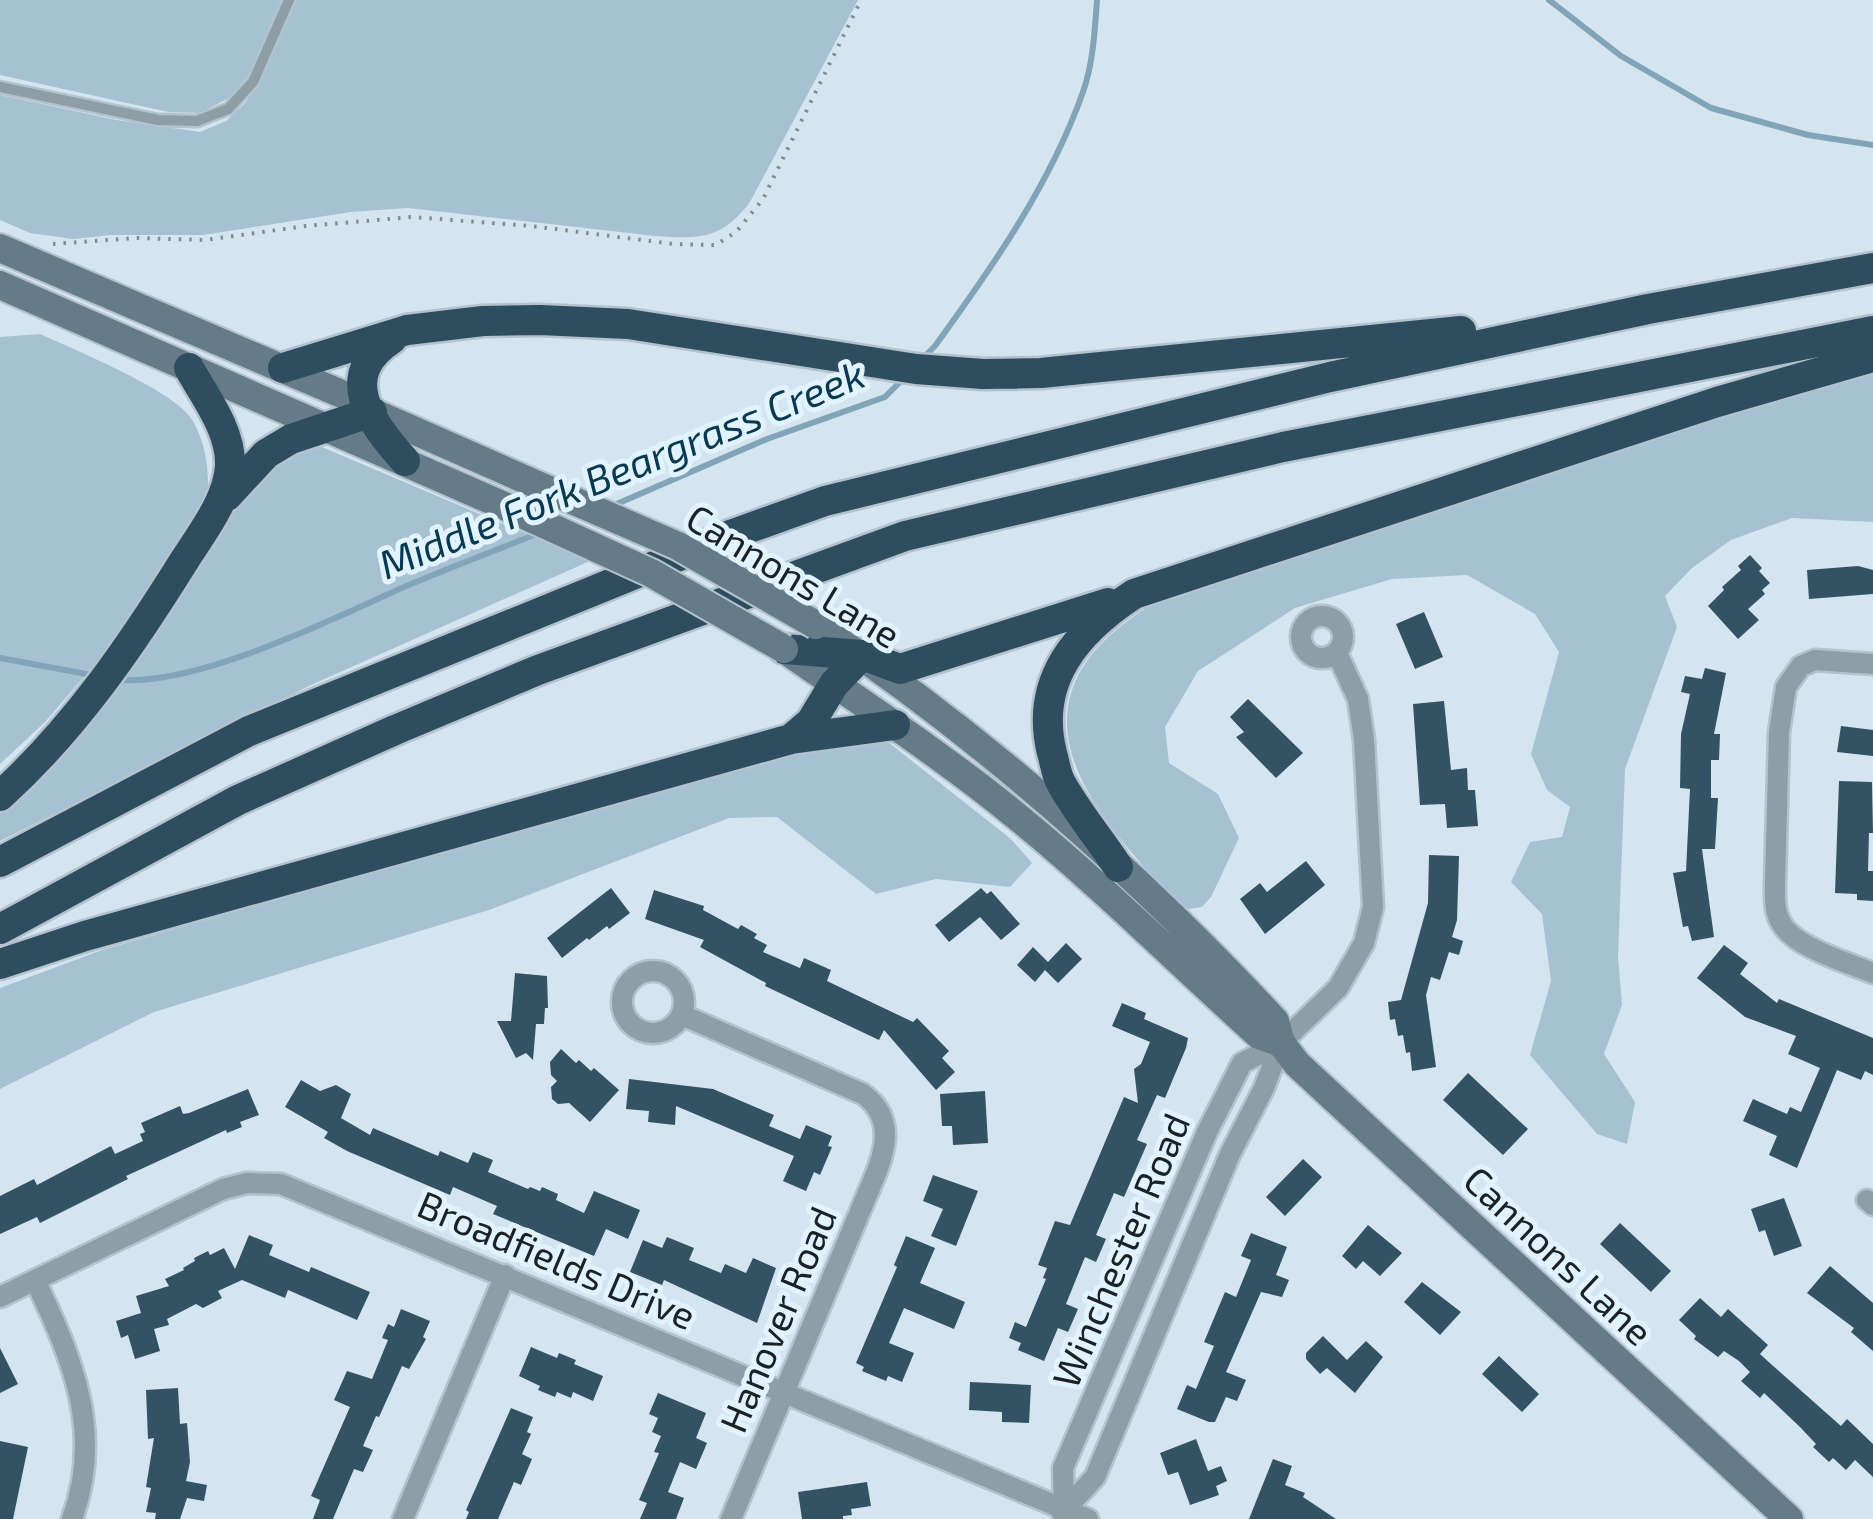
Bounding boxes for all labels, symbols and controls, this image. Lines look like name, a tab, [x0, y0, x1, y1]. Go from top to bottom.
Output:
water label: Middle Fork Beargrass Creek	[371, 348, 871, 588]
street label: Cannons Lane	[679, 493, 909, 657]
street label: Winchester Road	[1042, 1106, 1198, 1394]
street label: Cannons Lane	[1455, 1156, 1663, 1354]
street label: Broadfields Drive	[411, 1180, 703, 1338]
street label: Hanover Road	[709, 1199, 845, 1439]

